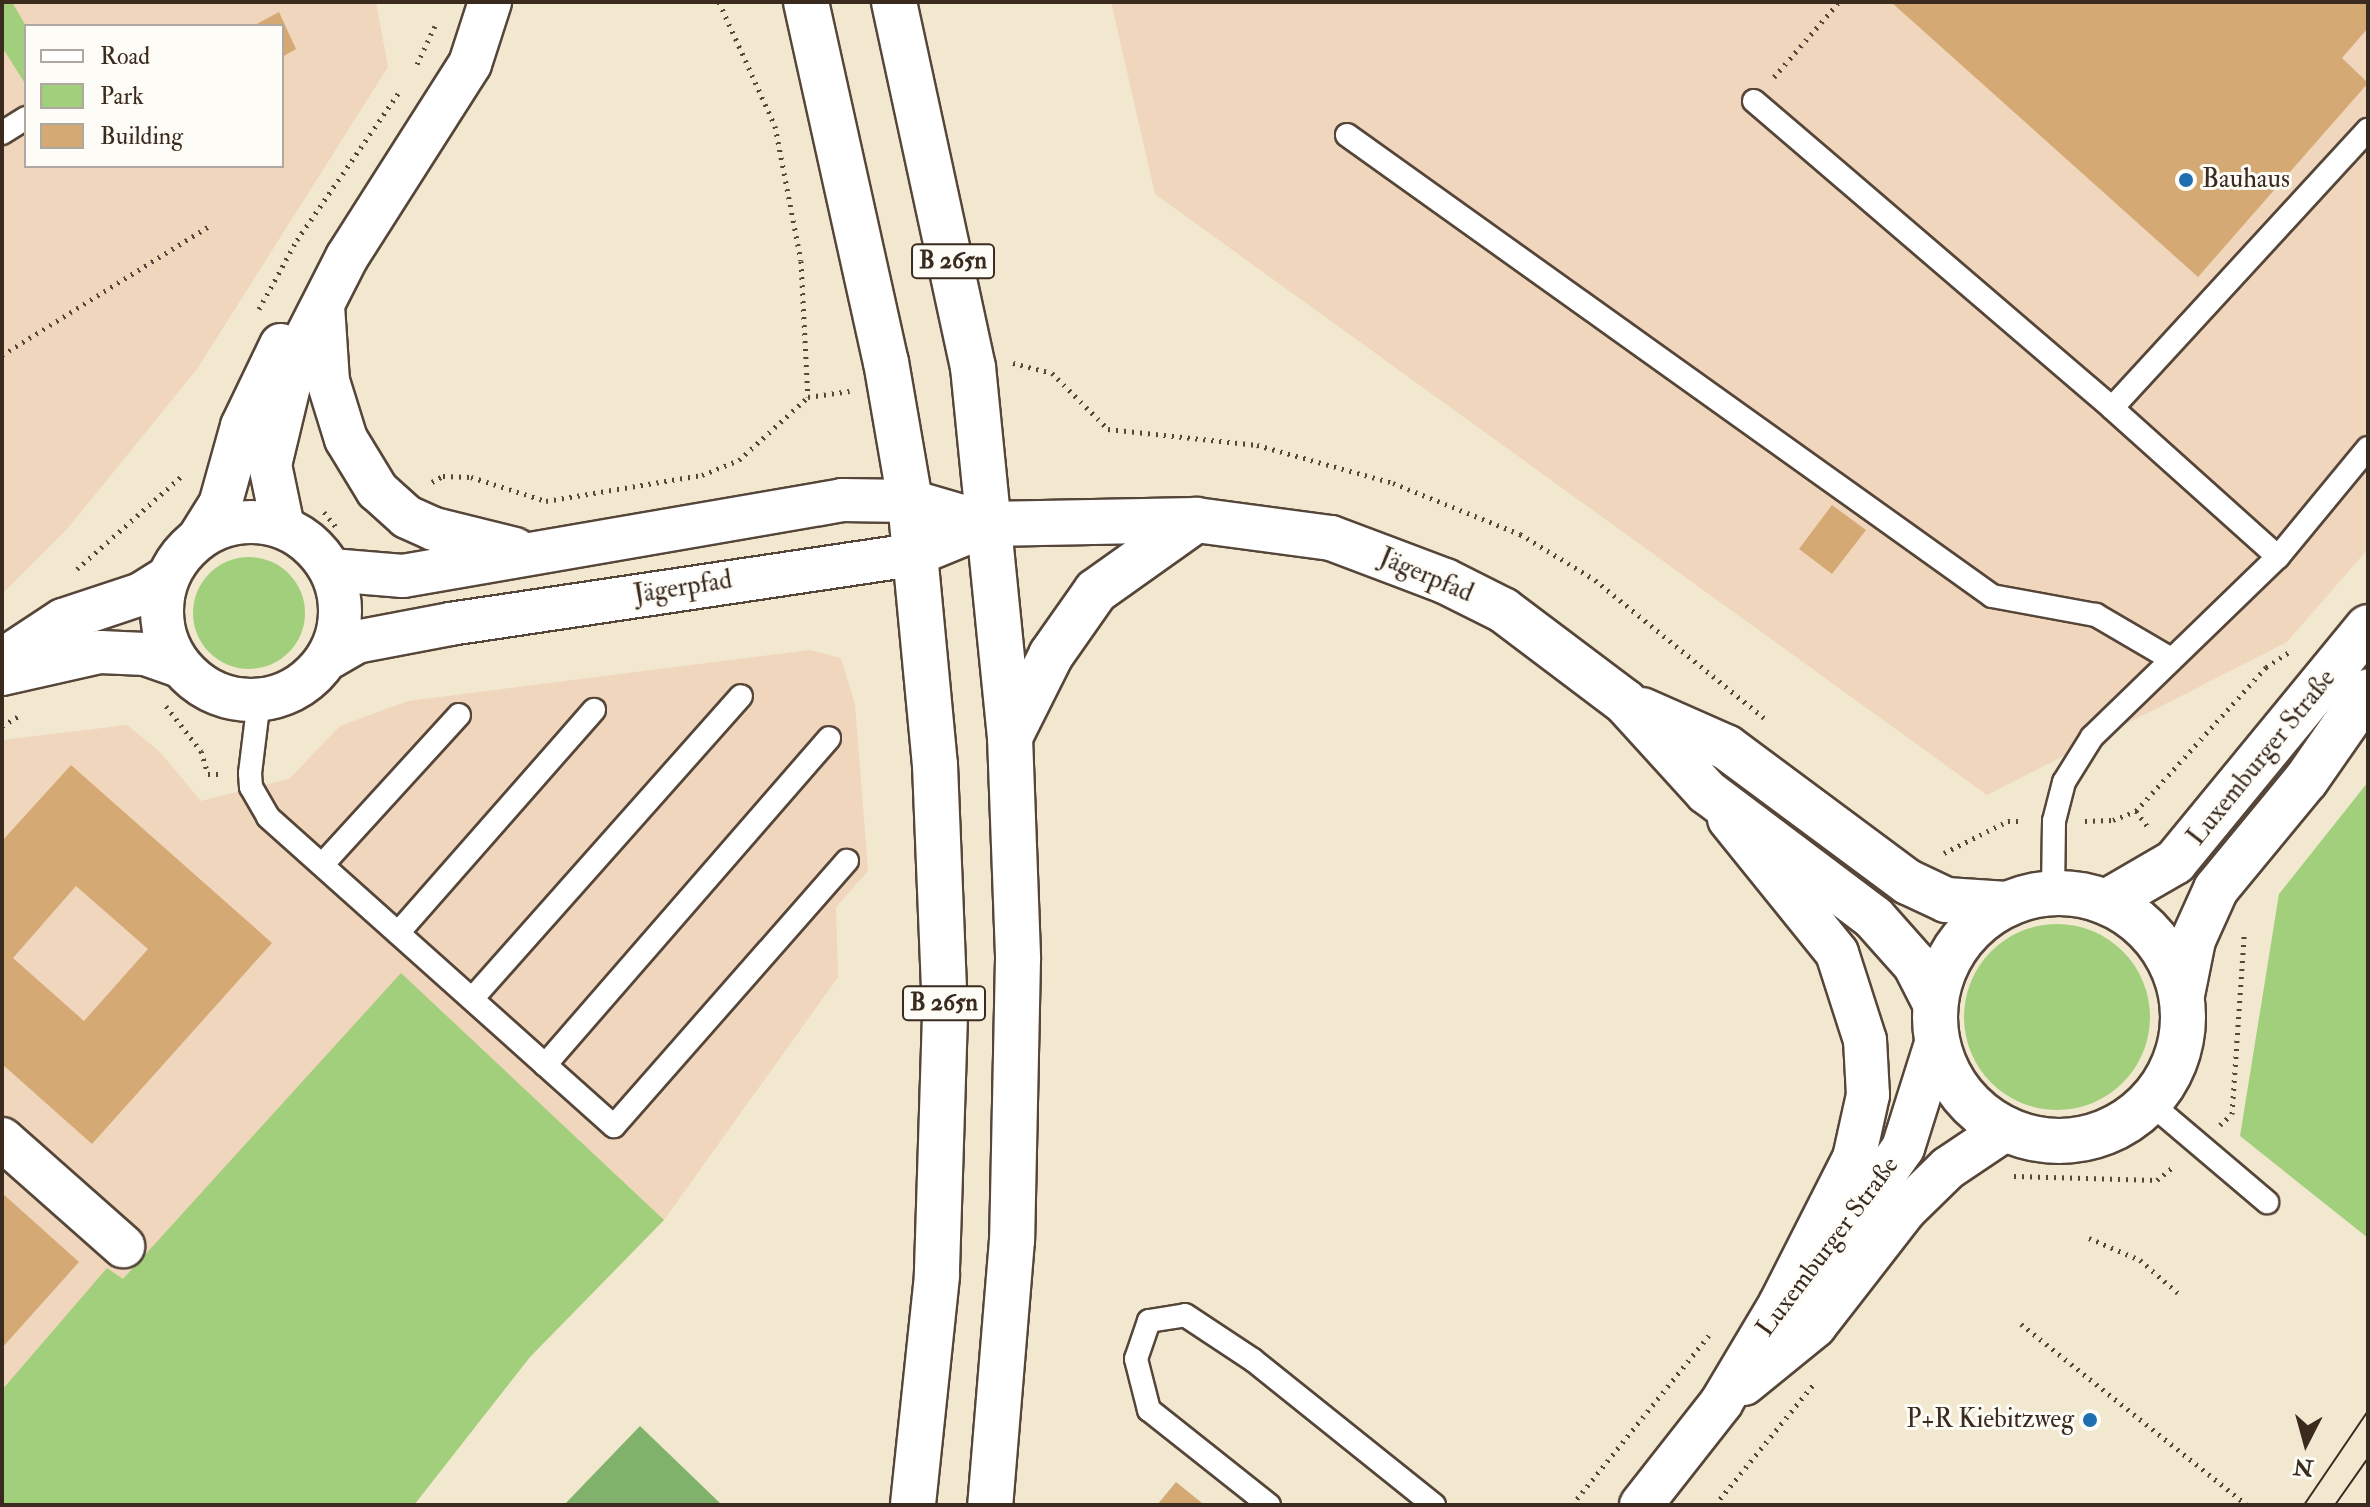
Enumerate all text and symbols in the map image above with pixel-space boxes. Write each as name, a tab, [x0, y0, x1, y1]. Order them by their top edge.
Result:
legend	[24, 24, 284, 168]
text: Road	[100, 41, 150, 72]
text: Park	[100, 81, 144, 112]
text: Building	[100, 121, 183, 152]
place label: Bauhaus	[2202, 164, 2290, 196]
marker: Bauhaus	[2177, 171, 2195, 189]
road number: B 265n	[911, 241, 995, 281]
street label: Jägerpfad	[1374, 542, 1478, 610]
street label: Jägerpfad	[632, 565, 734, 611]
street label: Luxemburger Straße	[2182, 664, 2342, 852]
road number: B 265n	[902, 983, 986, 1023]
street label: Luxemburger Straße	[1750, 1151, 1906, 1343]
north arrow	[2266, 1403, 2346, 1483]
place label: P+R Kiebitzweg	[1906, 1404, 2074, 1436]
marker: P+R Kiebitzweg	[2081, 1411, 2099, 1429]
text: N	[2292, 1452, 2315, 1482]

